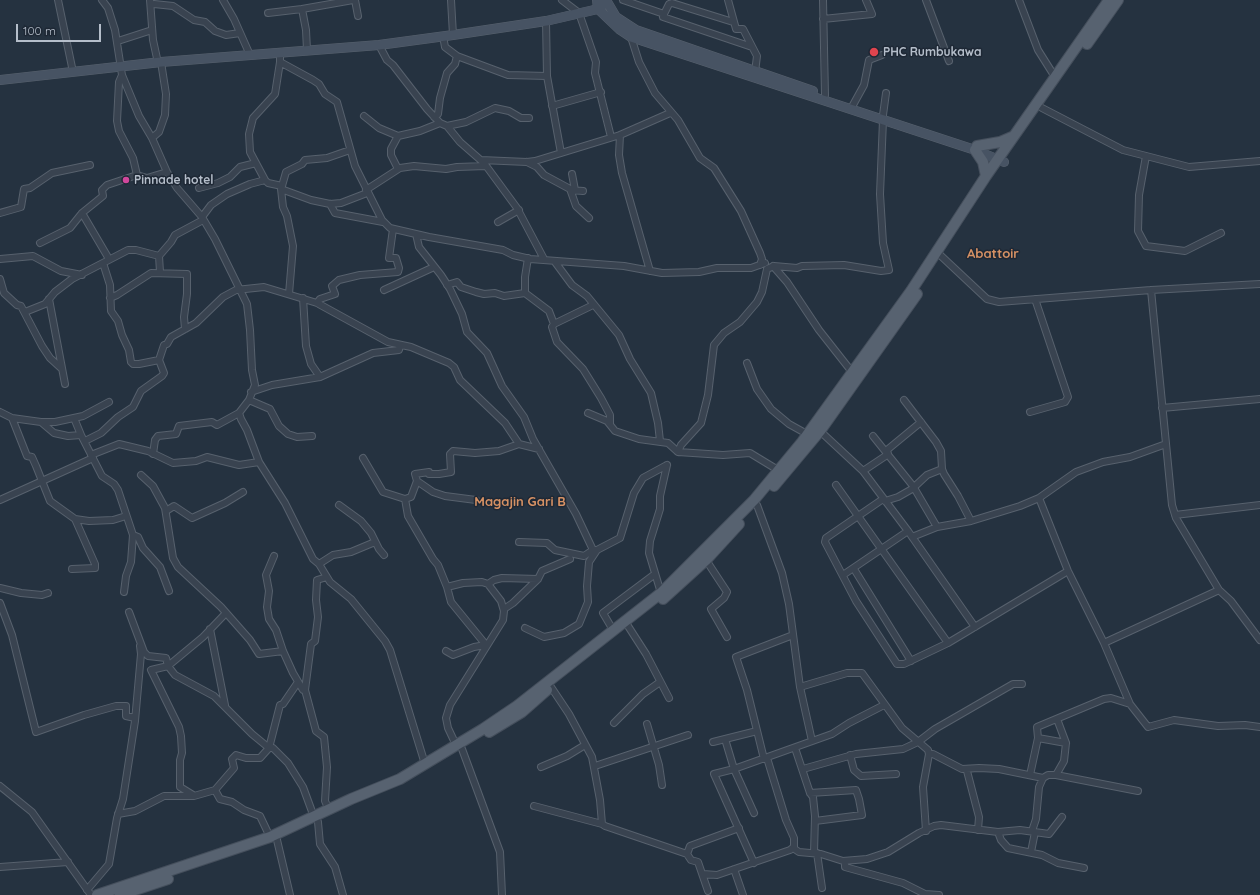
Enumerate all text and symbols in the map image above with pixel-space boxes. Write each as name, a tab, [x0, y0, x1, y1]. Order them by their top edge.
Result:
scale bar	[18, 16, 103, 42]
text: 100 m	[23, 23, 56, 38]
place label: PHC Rumbukawa	[883, 45, 982, 59]
marker: PHC Rumbukawa	[868, 46, 880, 58]
place label: Pinnade hotel	[134, 173, 214, 187]
marker: Pinnade hotel	[121, 175, 131, 185]
district label: Abattoir	[967, 246, 1019, 262]
district label: Magajin Gari B	[474, 494, 566, 510]

